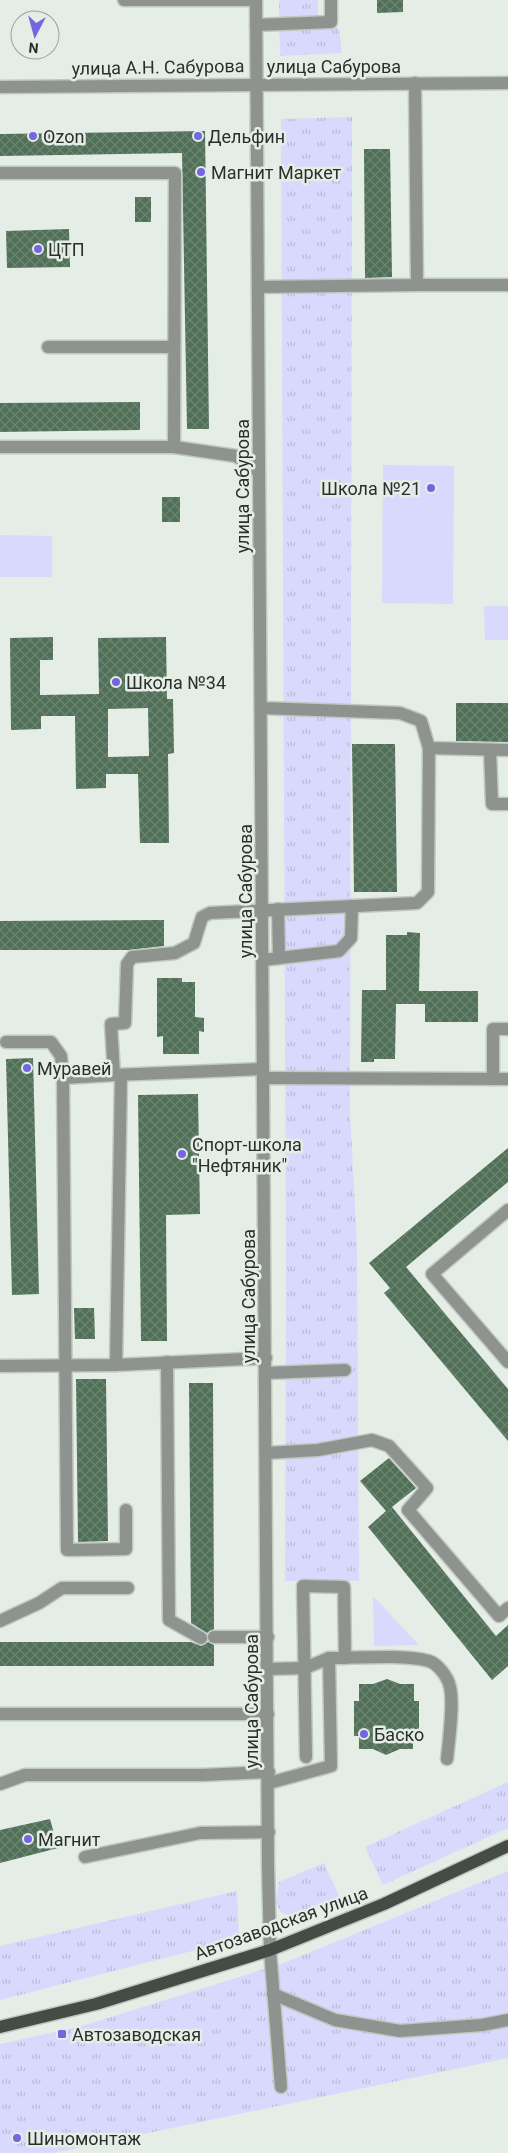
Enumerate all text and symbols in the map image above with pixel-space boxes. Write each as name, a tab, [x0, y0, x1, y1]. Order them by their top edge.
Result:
north arrow	[10, 10, 60, 60]
text: N	[28, 39, 39, 56]
street label: улица А.Н. Сабурова	[71, 55, 245, 79]
street label: улица Сабурова	[267, 56, 401, 77]
place label: Ozon	[43, 126, 84, 147]
place label: Дельфин	[208, 126, 285, 147]
marker: Ozon	[27, 130, 39, 142]
marker: Дельфин	[192, 130, 204, 142]
place label: Магнит Маркет	[211, 162, 342, 183]
marker: Магнит Маркет	[195, 166, 207, 178]
place label: ЦТП	[48, 239, 85, 260]
marker: ЦТП	[32, 243, 44, 255]
street label: улица Сабурова	[232, 419, 253, 553]
place label: Школа №21	[321, 478, 421, 499]
marker: Школа №21	[425, 482, 437, 494]
place label: Школа №34	[126, 672, 226, 693]
marker: Школа №34	[110, 676, 122, 688]
street label: улица Сабурова	[235, 824, 256, 958]
place label: Муравей	[37, 1058, 111, 1079]
marker: Муравей	[21, 1062, 33, 1074]
place label: Спорт-школа "Нефтяник"	[192, 1134, 302, 1176]
marker: Спорт-школа "Нефтяник"	[176, 1148, 188, 1160]
street label: улица Сабурова	[238, 1229, 259, 1363]
street label: улица Сабурова	[241, 1634, 262, 1768]
place label: Баско	[374, 1724, 424, 1745]
marker: Баско	[358, 1728, 370, 1740]
place label: Магнит	[38, 1829, 101, 1850]
marker: Магнит	[22, 1833, 34, 1845]
street label: Автозаводская улица	[191, 1882, 371, 1964]
place label: Автозаводская	[72, 2024, 201, 2045]
marker: Автозаводская	[56, 2028, 68, 2040]
place label: Шиномонтаж	[27, 2128, 141, 2149]
marker: Шиномонтаж	[11, 2132, 23, 2144]

